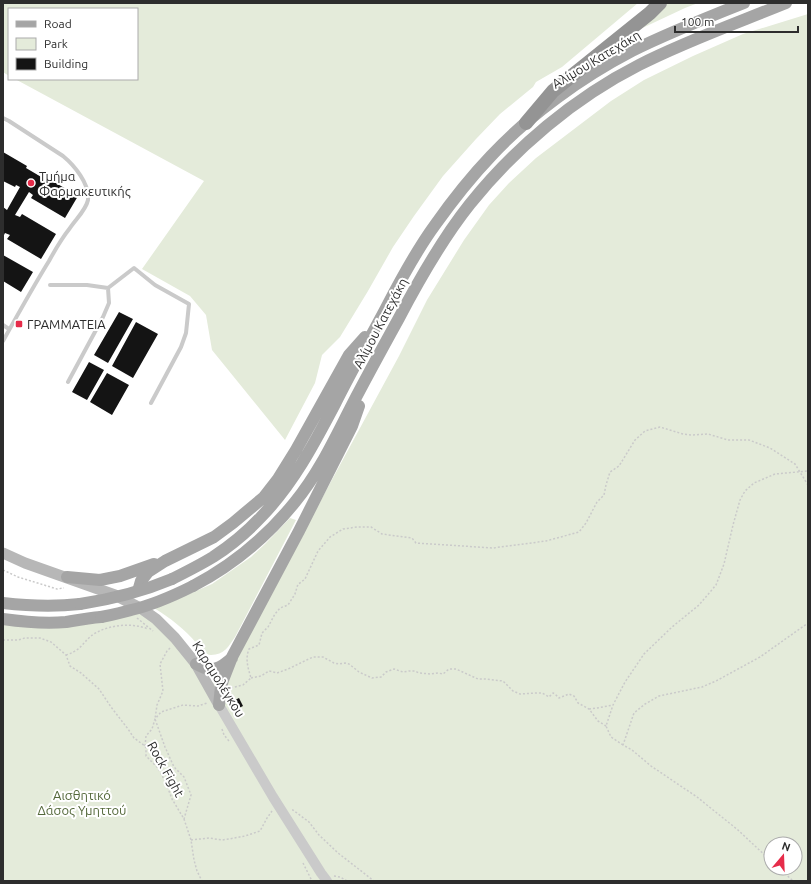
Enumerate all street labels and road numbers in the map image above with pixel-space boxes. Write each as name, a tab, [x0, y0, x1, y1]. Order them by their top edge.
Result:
street label: Αλίμου Κατεχάκη	[549, 27, 643, 91]
street label: Αλίμου Κατεχάκη	[350, 275, 410, 371]
street label: Καραμολέγκου	[190, 638, 248, 720]
street label: Rock Fight	[145, 739, 187, 799]

